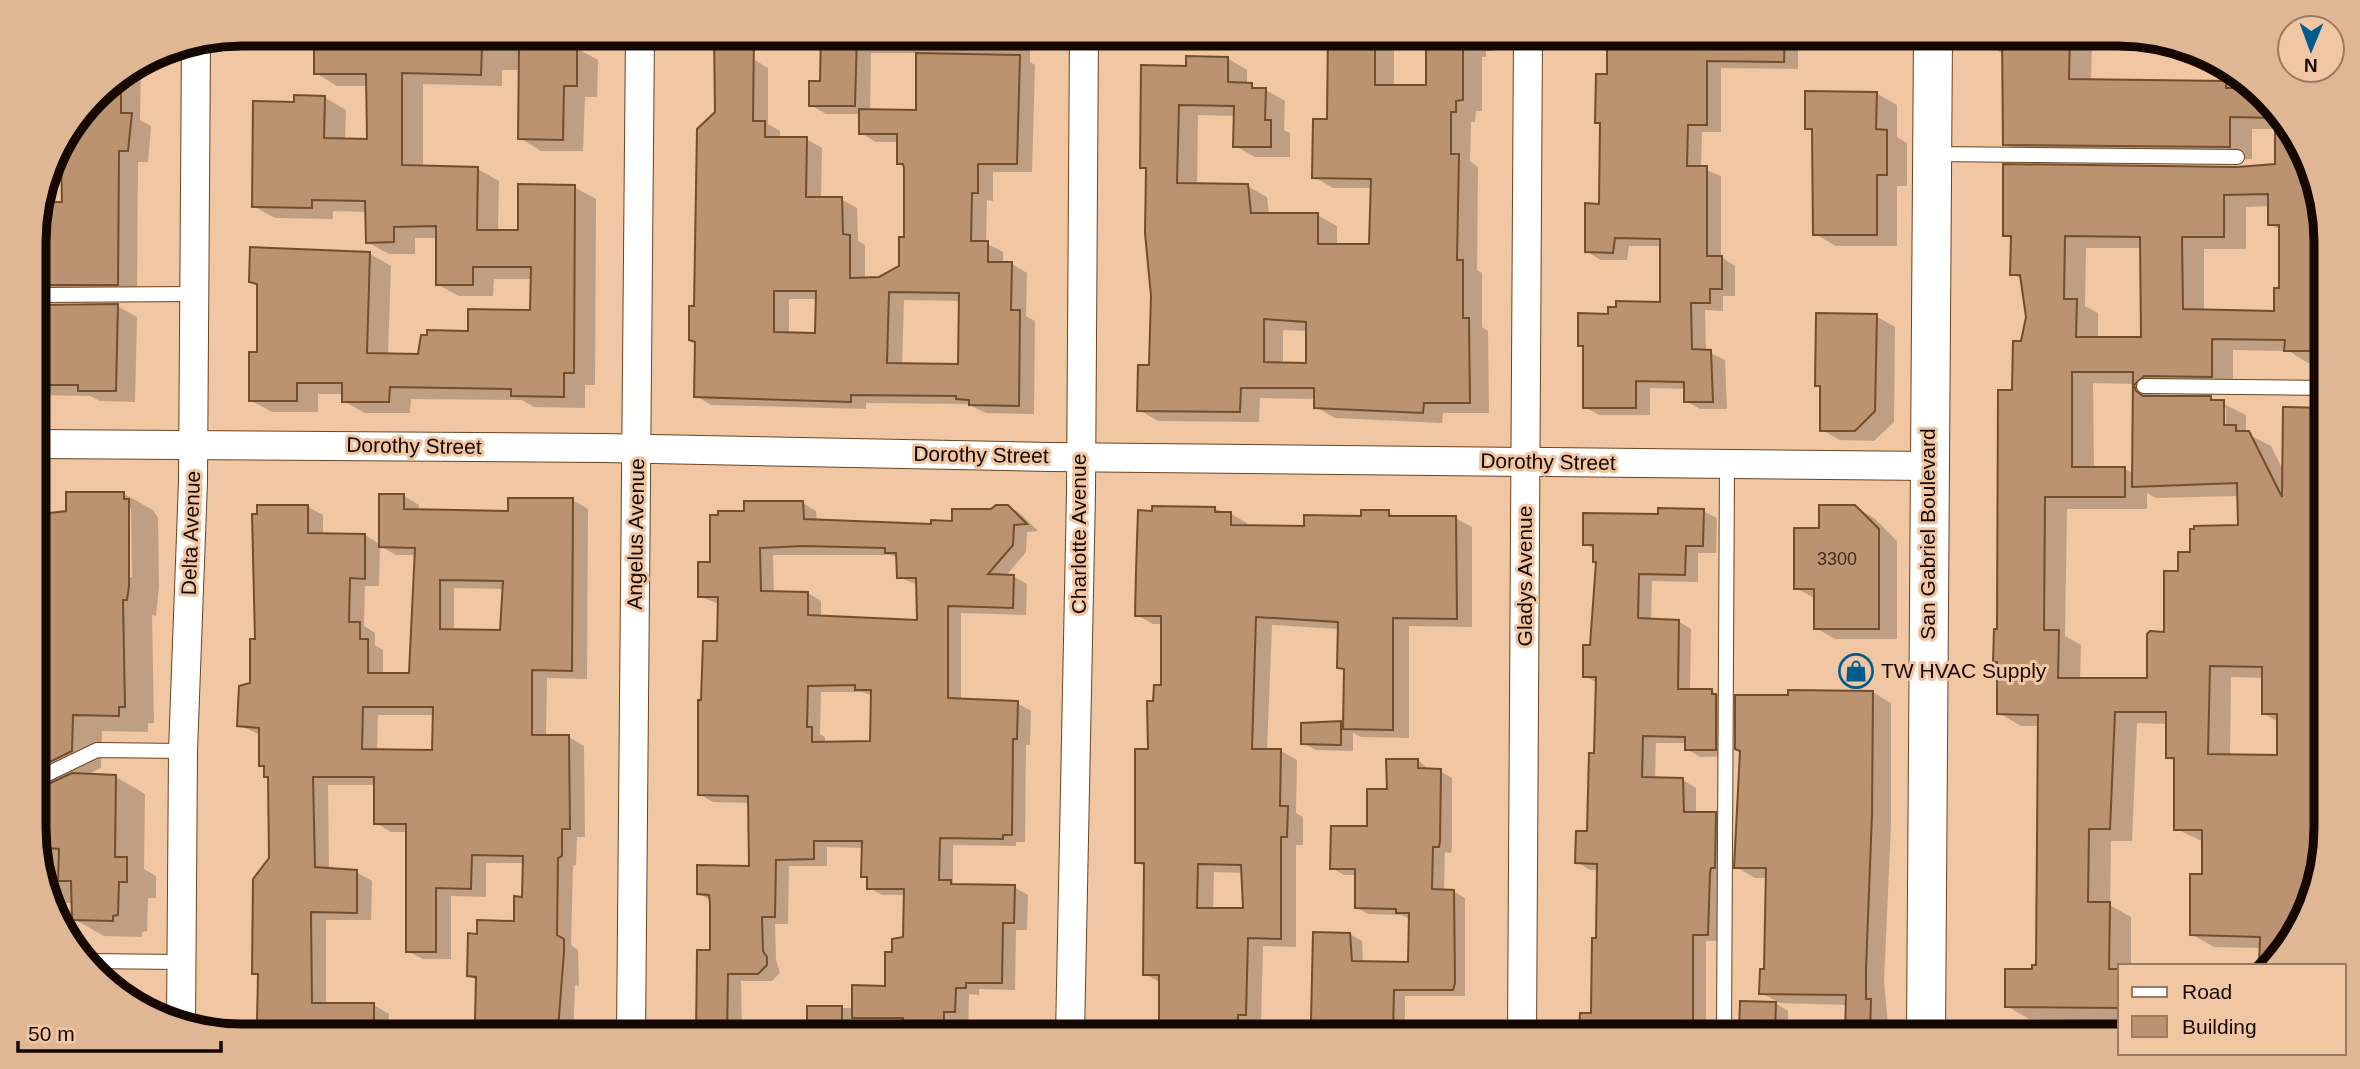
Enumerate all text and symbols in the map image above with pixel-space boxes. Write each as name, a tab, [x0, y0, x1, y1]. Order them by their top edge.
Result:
north arrow	[2276, 14, 2346, 84]
text: N	[2304, 55, 2318, 76]
street label: San Gabriel Boulevard	[1916, 428, 1939, 640]
street label: Dorothy Street	[346, 433, 482, 458]
street label: Dorothy Street	[913, 442, 1049, 467]
street label: Dorothy Street	[1480, 449, 1616, 474]
street label: Charlotte Avenue	[1067, 454, 1090, 614]
street label: Angelus Avenue	[623, 458, 648, 610]
street label: Delta Avenue	[177, 470, 204, 596]
street label: Gladys Avenue	[1513, 506, 1536, 646]
house number: 3300	[1817, 549, 1857, 569]
shop icon: TW HVAC Supply	[1837, 652, 1875, 690]
place label: TW HVAC Supply	[1881, 659, 2047, 682]
legend	[2118, 964, 2346, 1055]
text: Road	[2182, 980, 2232, 1003]
scale bar	[18, 1010, 220, 1054]
text: Building	[2182, 1015, 2257, 1038]
text: 50 m	[28, 1022, 75, 1045]

